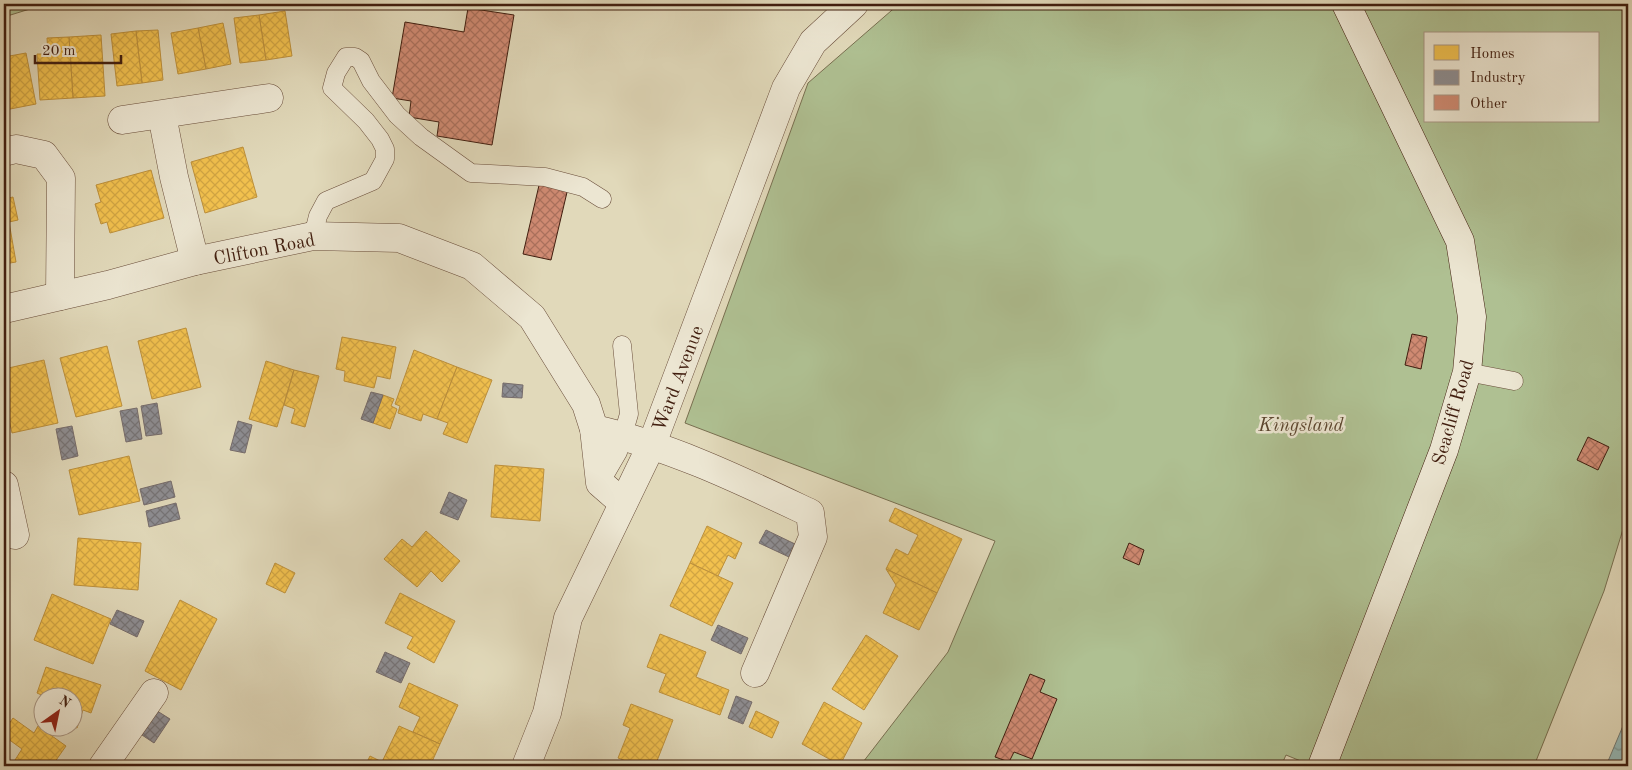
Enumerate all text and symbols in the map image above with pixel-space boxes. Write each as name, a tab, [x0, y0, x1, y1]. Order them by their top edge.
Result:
scale bar	[35, 32, 121, 64]
legend	[1424, 32, 1600, 122]
text: 20 m	[42, 44, 76, 59]
text: Homes	[1470, 47, 1515, 62]
text: Industry	[1470, 71, 1526, 86]
text: Other	[1470, 97, 1507, 112]
street label: Clifton Road	[212, 231, 317, 270]
street label: Ward Avenue	[650, 323, 708, 434]
street label: Seacliff Road	[1430, 358, 1479, 468]
park label: Kingsland	[1257, 417, 1345, 436]
north arrow	[32, 688, 82, 738]
text: N	[56, 693, 73, 711]

